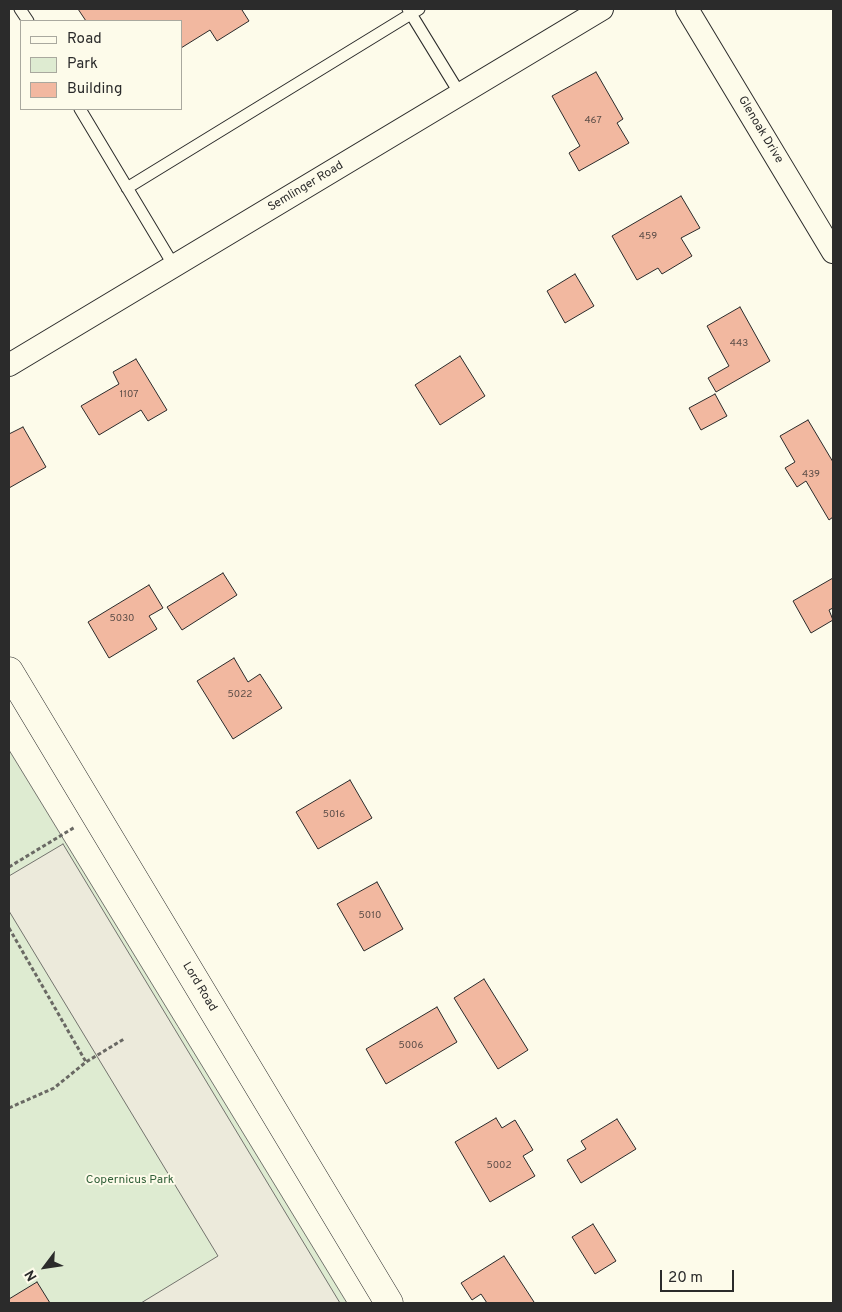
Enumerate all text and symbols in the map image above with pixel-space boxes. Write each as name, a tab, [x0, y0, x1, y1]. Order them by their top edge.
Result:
legend	[20, 20, 182, 110]
text: Road	[67, 30, 102, 49]
text: Park	[67, 55, 98, 74]
text: Building	[67, 80, 122, 99]
street label: Glenoak Drive	[734, 94, 786, 166]
house number: 467	[584, 115, 602, 127]
street label: Semlinger Road	[266, 159, 346, 215]
house number: 459	[639, 231, 657, 243]
house number: 443	[730, 338, 748, 350]
house number: 1107	[120, 389, 138, 401]
house number: 439	[802, 469, 820, 481]
house number: 5030	[110, 613, 134, 625]
house number: 5022	[228, 689, 252, 701]
house number: 5016	[323, 809, 345, 821]
house number: 5010	[359, 910, 381, 922]
street label: Lord Road	[179, 960, 219, 1014]
house number: 5006	[399, 1040, 423, 1052]
house number: 5002	[486, 1160, 512, 1172]
park label: Copernicus Park	[86, 1174, 174, 1188]
north arrow	[20, 1242, 70, 1292]
scale bar	[662, 1260, 736, 1292]
text: N	[22, 1266, 42, 1284]
text: 20 m	[668, 1269, 703, 1288]

